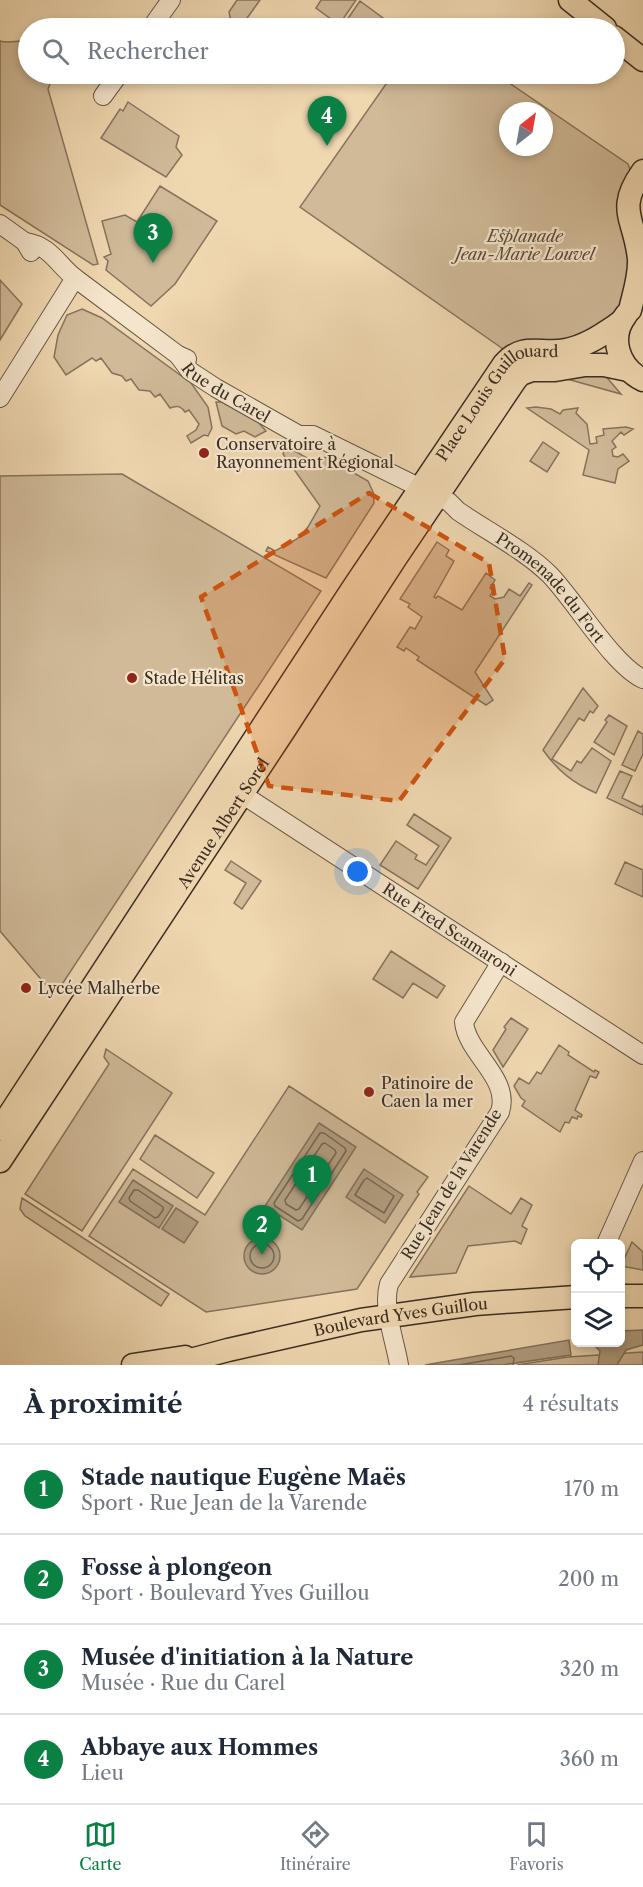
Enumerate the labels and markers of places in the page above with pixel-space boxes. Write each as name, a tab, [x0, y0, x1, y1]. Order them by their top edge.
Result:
pin: 4	[308, 96, 346, 146]
pin: 3	[134, 214, 172, 263]
place label: Conservatoire à Rayonnement Régional	[216, 434, 394, 472]
marker: Conservatoire à Rayonnement Régional	[197, 446, 211, 460]
place label: Stade Hélitas	[144, 668, 244, 688]
marker: Stade Hélitas	[125, 671, 139, 685]
place label: Lycée Malherbe	[38, 978, 160, 998]
marker: Lycée Malherbe	[19, 981, 33, 995]
place label: Patinoire de Caen la mer	[381, 1073, 473, 1111]
marker: Patinoire de Caen la mer	[362, 1085, 376, 1099]
pin: 1	[292, 1156, 332, 1205]
pin: 2	[242, 1206, 282, 1255]

